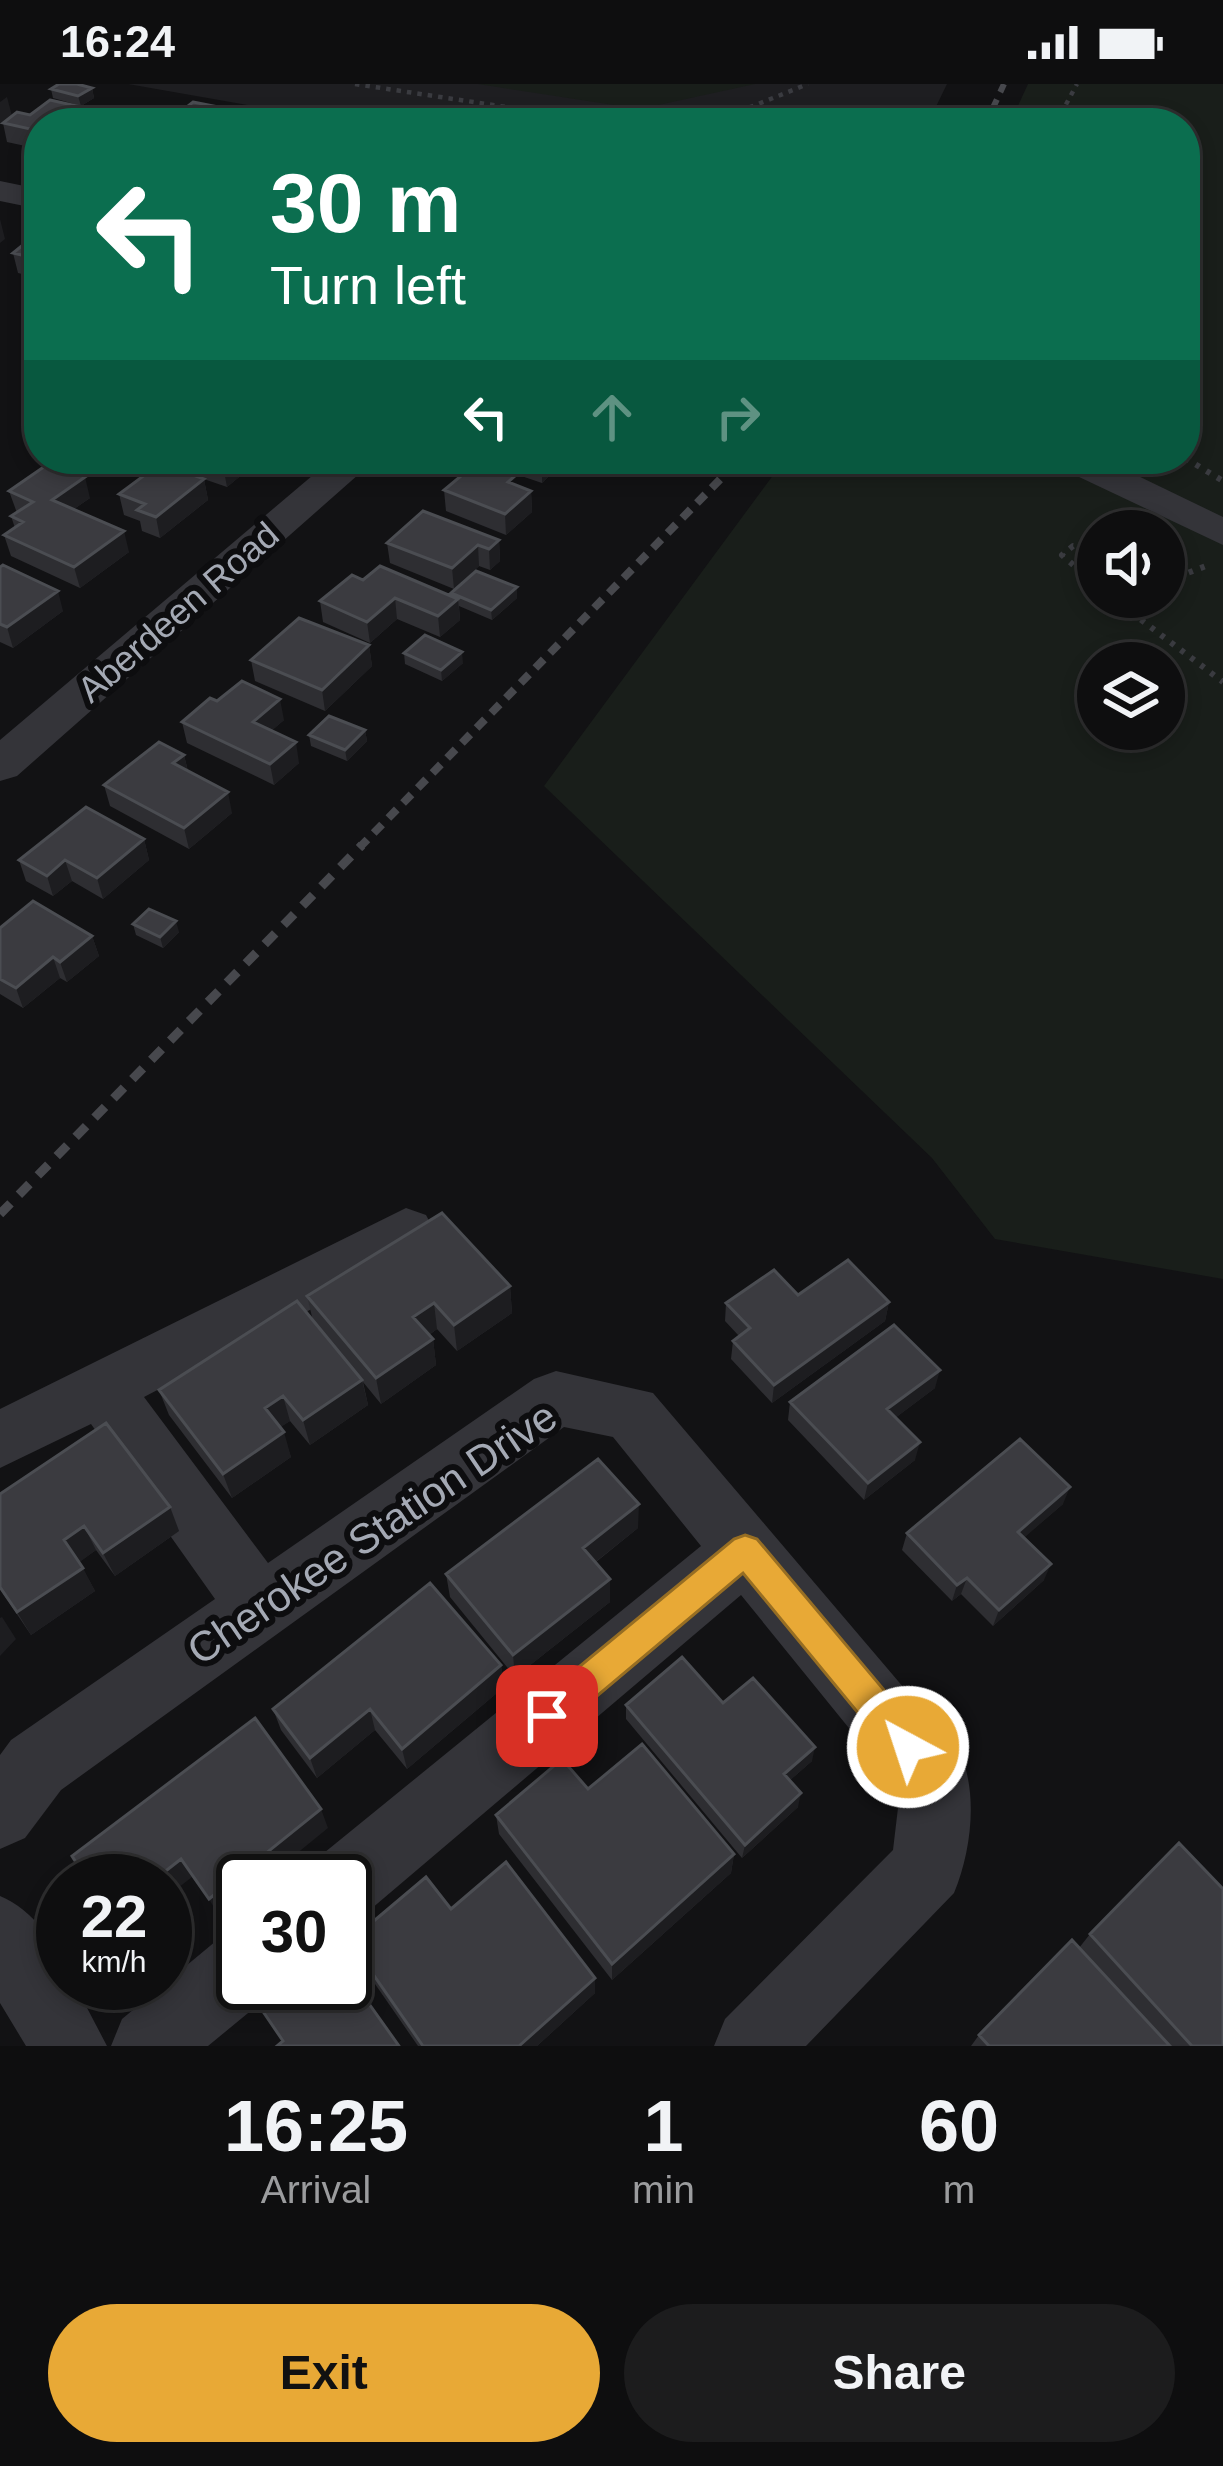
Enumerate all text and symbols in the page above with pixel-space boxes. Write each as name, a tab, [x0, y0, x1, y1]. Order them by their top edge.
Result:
text: 16:24	[60, 16, 175, 67]
icon: left	[72, 156, 228, 312]
text: 30 m	[270, 156, 461, 250]
text: Turn left	[270, 255, 466, 315]
icon: left	[453, 384, 519, 450]
icon: ahead	[579, 384, 645, 450]
icon: right	[705, 384, 771, 450]
map controls	[1077, 510, 1185, 750]
button: sound	[1077, 510, 1185, 618]
street label: Aberdeen Road	[69, 514, 287, 710]
button: layers	[1077, 642, 1185, 750]
street label: Cherokee Station Drive	[179, 1392, 565, 1674]
pin	[496, 1665, 598, 1767]
icon: arrive	[514, 1683, 580, 1749]
position arrow	[845, 1684, 971, 1810]
speed limit sign: 30	[216, 1854, 372, 2010]
text: 22	[81, 1883, 147, 1950]
text: km/h	[81, 1945, 147, 1978]
text: 16:25	[224, 2086, 408, 2166]
text: 1	[643, 2086, 684, 2166]
text: 60	[919, 2086, 999, 2166]
text: Arrival	[261, 2168, 371, 2211]
text: min	[632, 2168, 695, 2211]
text: m	[943, 2168, 975, 2211]
button: Exit	[48, 2304, 600, 2442]
button: Share	[624, 2304, 1175, 2442]

